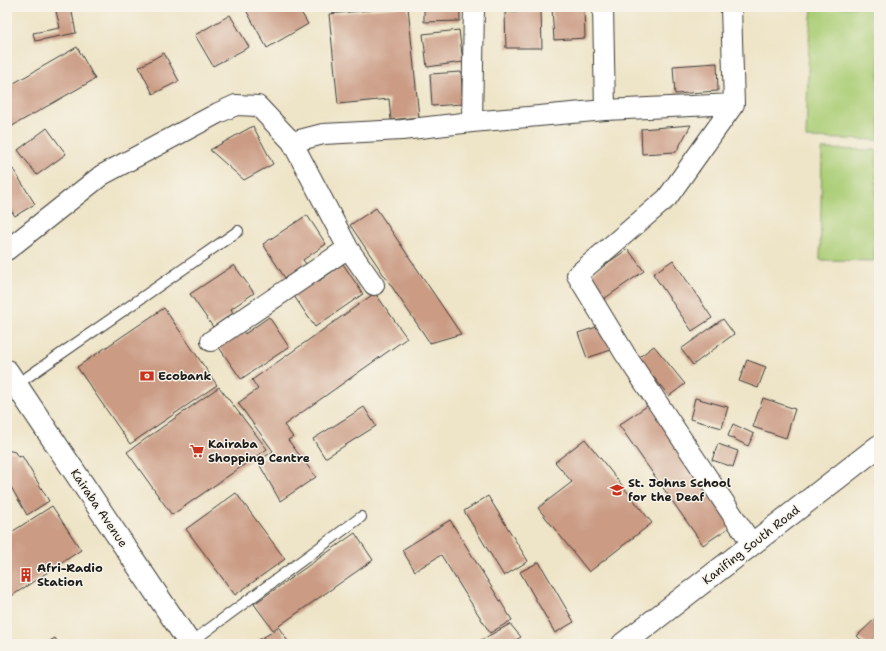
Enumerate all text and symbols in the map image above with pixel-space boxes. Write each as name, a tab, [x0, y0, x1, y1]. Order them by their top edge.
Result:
bank icon: Ecobank	[139, 368, 155, 384]
place label: Ecobank	[158, 368, 212, 384]
place label: Kairaba Shopping Centre	[208, 436, 310, 466]
supermarket icon: Kairaba Shopping Centre	[189, 443, 205, 459]
street label: Kairaba Avenue	[67, 466, 131, 550]
place label: St. Johns School for the Deaf	[628, 475, 731, 505]
school or university icon: St. Johns School for the Deaf	[609, 482, 625, 498]
street label: Kanifing South Road	[699, 502, 803, 588]
place label: Afri-Radio Station	[37, 560, 103, 590]
building icon: Afri-Radio Station	[18, 567, 34, 583]

